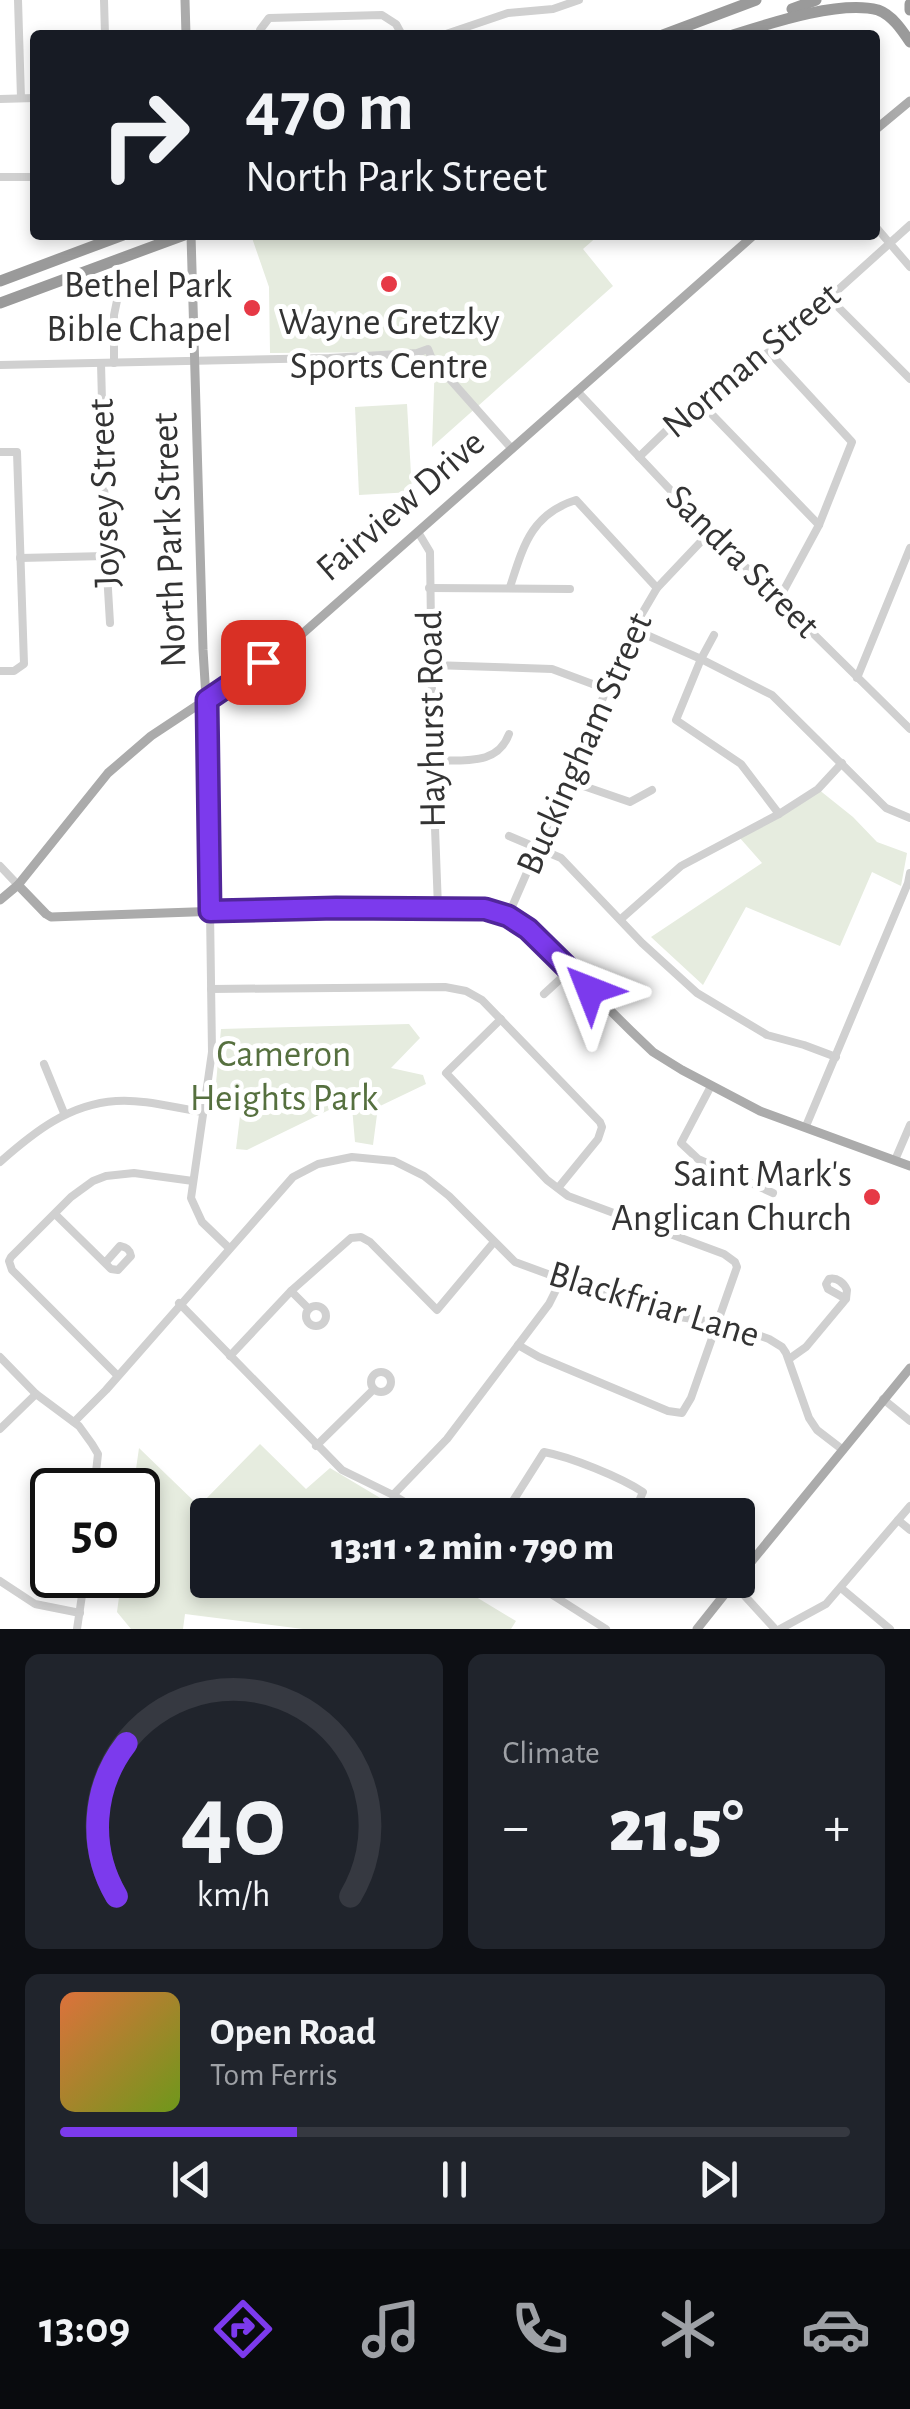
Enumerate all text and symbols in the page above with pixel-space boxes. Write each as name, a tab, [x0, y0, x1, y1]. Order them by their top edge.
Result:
icon: right	[80, 70, 210, 200]
text: 470 m	[245, 73, 414, 143]
text: North Park Street	[245, 155, 547, 200]
place label: Bethel Park Bible Chapel	[46, 267, 233, 349]
marker: Wayne Gretzky Sports Centre	[378, 273, 400, 295]
street label: Norman Street	[656, 276, 848, 446]
marker: Bethel Park Bible Chapel	[241, 297, 263, 319]
place label: Wayne Gretzky Sports Centre	[278, 304, 500, 386]
street label: Joysey Street	[83, 398, 127, 588]
street label: North Park Street	[147, 412, 193, 668]
street label: Fairview Drive	[310, 423, 492, 589]
street label: Sandra Street	[658, 478, 826, 646]
street label: Buckingham Street	[510, 607, 660, 881]
street label: Hayhurst Road	[411, 610, 453, 828]
pin	[221, 620, 306, 705]
icon: arrive	[236, 635, 291, 690]
position arrow	[538, 938, 642, 1042]
park label: Cameron Heights Park	[190, 1036, 379, 1118]
place label: Saint Mark's Anglican Church	[611, 1156, 852, 1238]
marker: Saint Mark's Anglican Church	[861, 1186, 883, 1208]
street label: Blackfriar Lane	[544, 1255, 764, 1355]
speed limit sign: 50	[30, 1468, 160, 1598]
text: 13:11 · 2 min · 790 m	[331, 1529, 614, 1567]
text: Climate	[503, 1737, 600, 1769]
text: 40	[181, 1771, 287, 1875]
text: 21.5°	[609, 1790, 744, 1865]
text: −	[503, 1800, 529, 1855]
text: +	[824, 1800, 850, 1855]
text: km/h	[197, 1877, 271, 1913]
text: Open Road	[210, 2014, 376, 2052]
text: Tom Ferris	[210, 2059, 338, 2091]
icon: previous	[164, 2152, 219, 2207]
icon: pause	[427, 2152, 482, 2207]
icon: next	[691, 2152, 746, 2207]
icon: directions	[208, 2294, 278, 2364]
icon: music	[356, 2294, 426, 2364]
icon: phone	[505, 2294, 575, 2364]
icon: climate	[653, 2294, 723, 2364]
icon: car	[801, 2294, 871, 2364]
text: 13:09	[39, 2306, 130, 2351]

